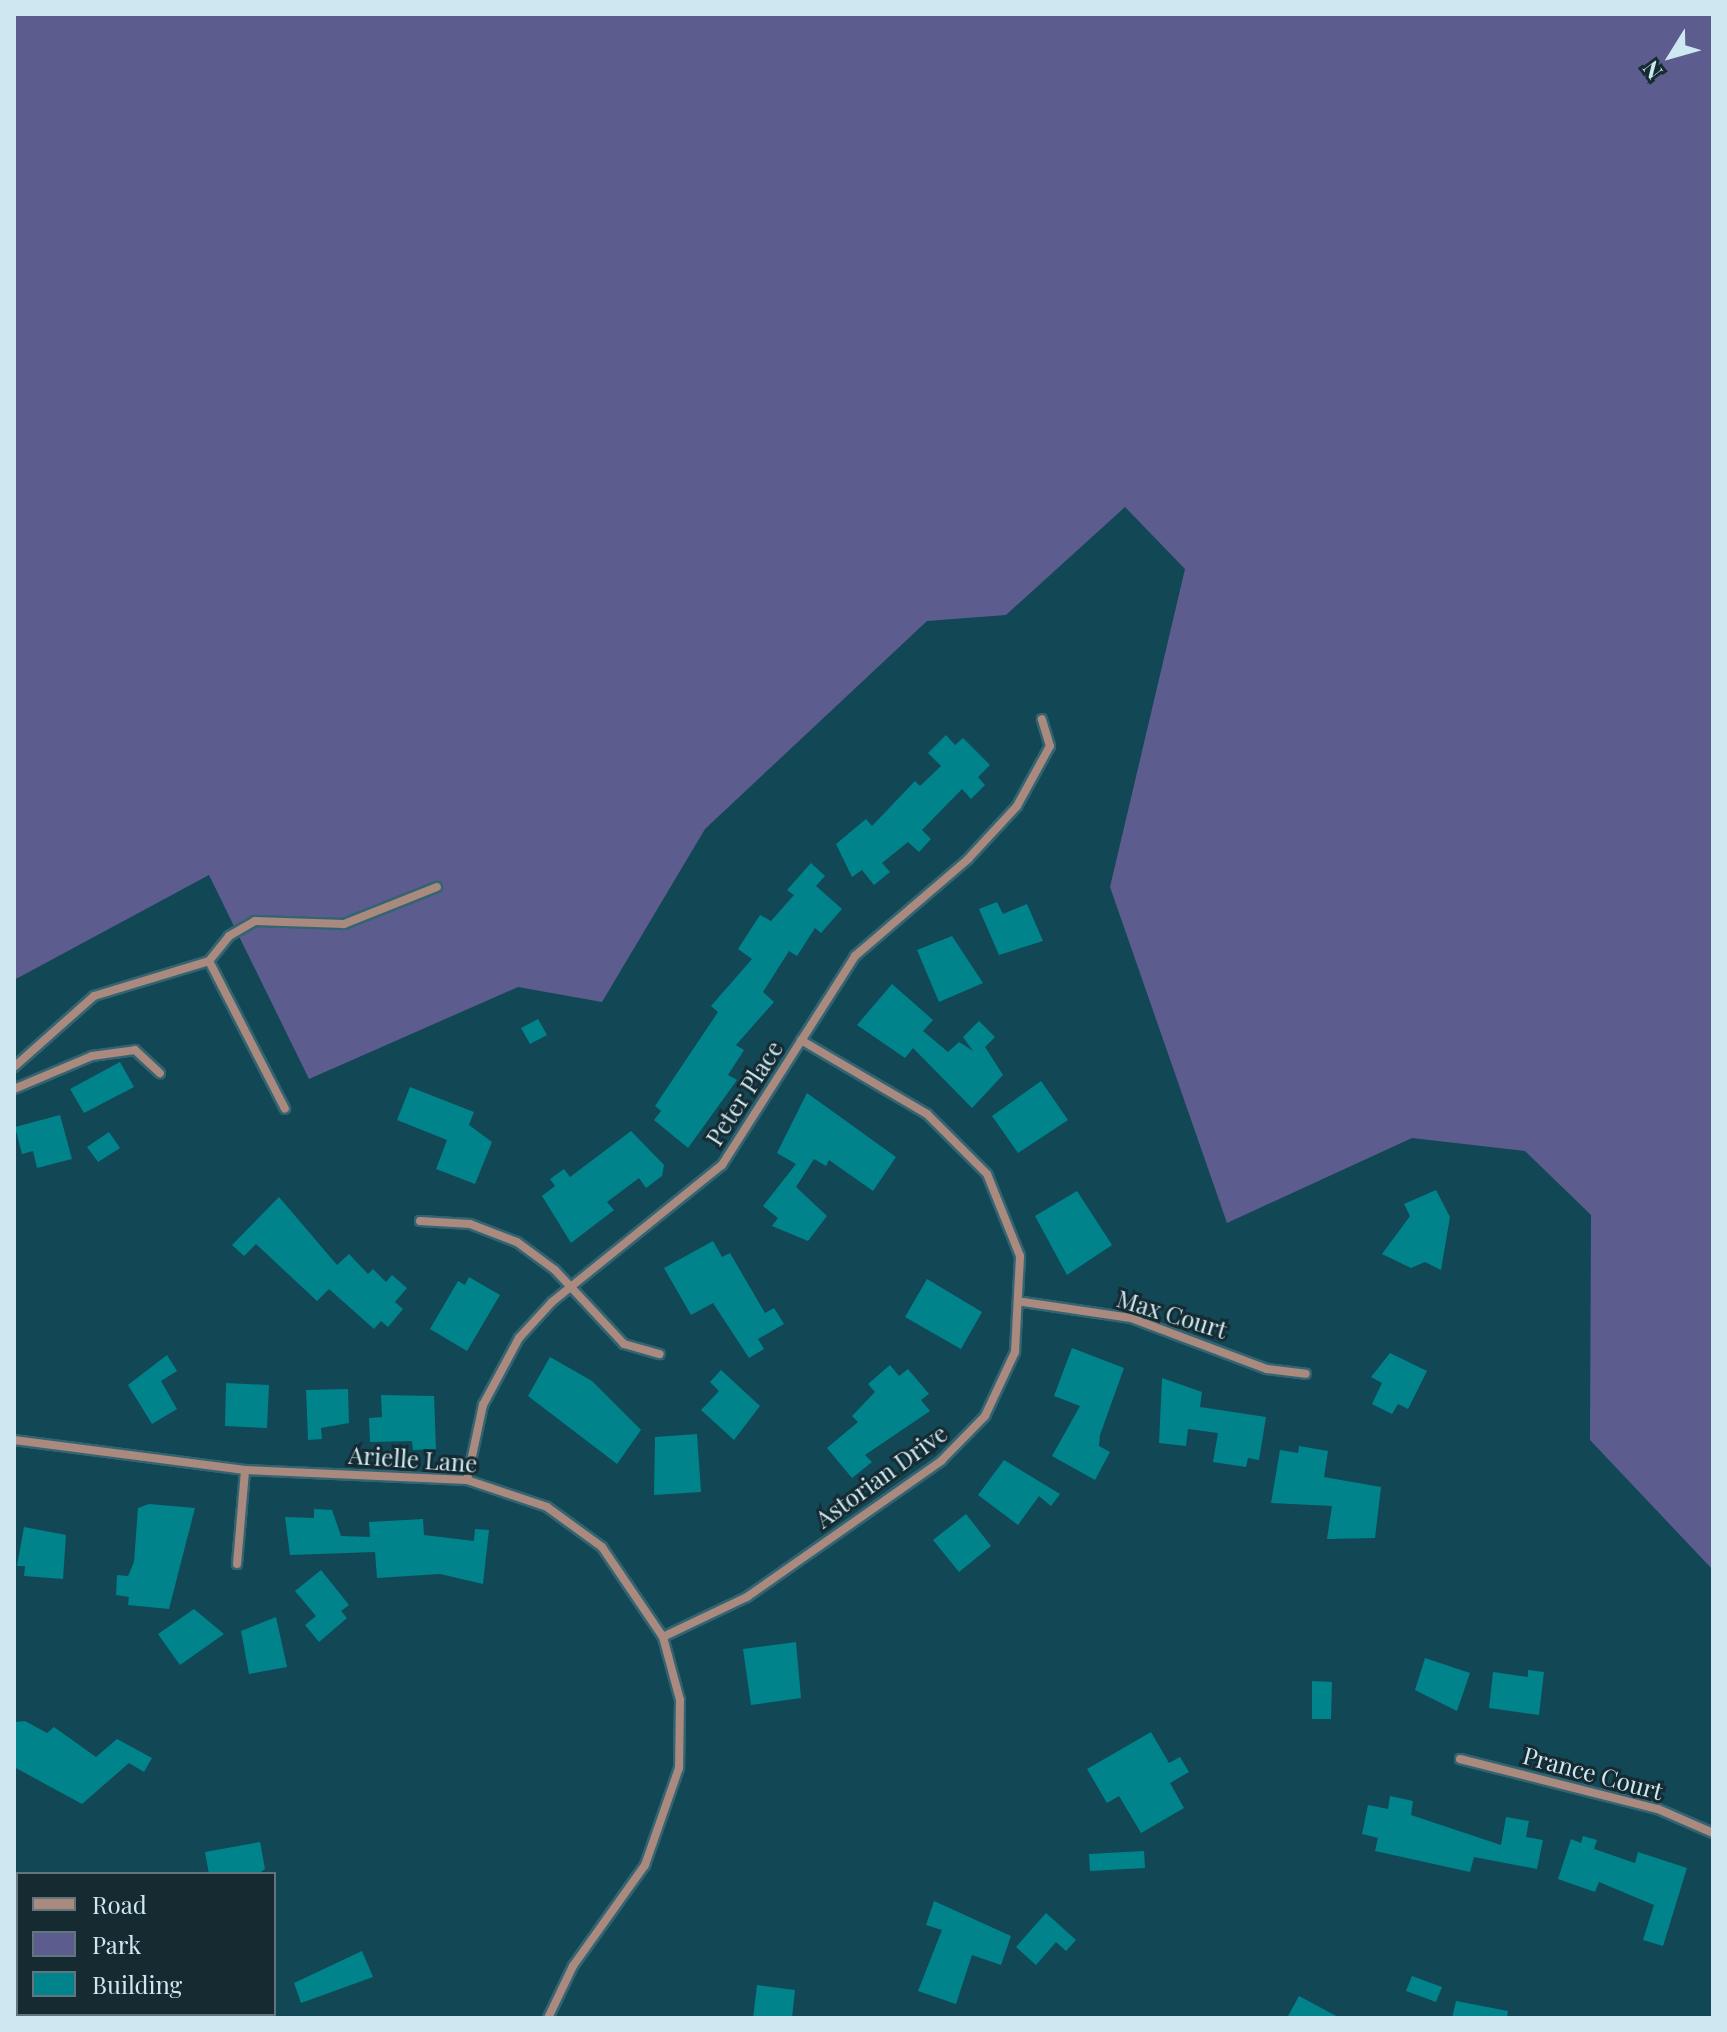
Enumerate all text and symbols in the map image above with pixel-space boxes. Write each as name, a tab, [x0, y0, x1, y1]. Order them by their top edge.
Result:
north arrow	[1631, 16, 1711, 96]
text: N	[1635, 55, 1669, 86]
street label: Peter Place	[699, 1035, 789, 1151]
street label: Max Court	[1113, 1284, 1231, 1344]
street label: Astorian Drive	[809, 1418, 953, 1534]
street label: Arielle Lane	[348, 1440, 478, 1478]
street label: Prance Court	[1520, 1741, 1666, 1805]
legend	[16, 1872, 276, 2016]
text: Road	[92, 1888, 147, 1920]
text: Park	[92, 1928, 141, 1960]
text: Building	[92, 1968, 182, 2000]

